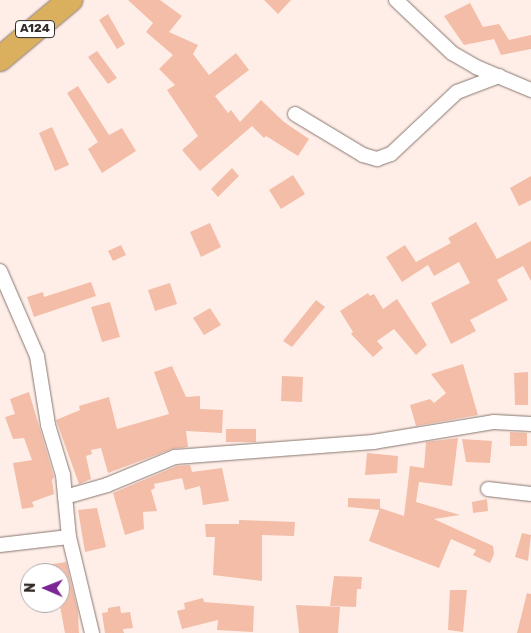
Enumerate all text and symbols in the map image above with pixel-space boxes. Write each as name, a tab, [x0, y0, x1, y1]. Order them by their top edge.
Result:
road number: A124	[15, 20, 55, 38]
north arrow	[20, 563, 70, 613]
text: N	[22, 583, 39, 593]

